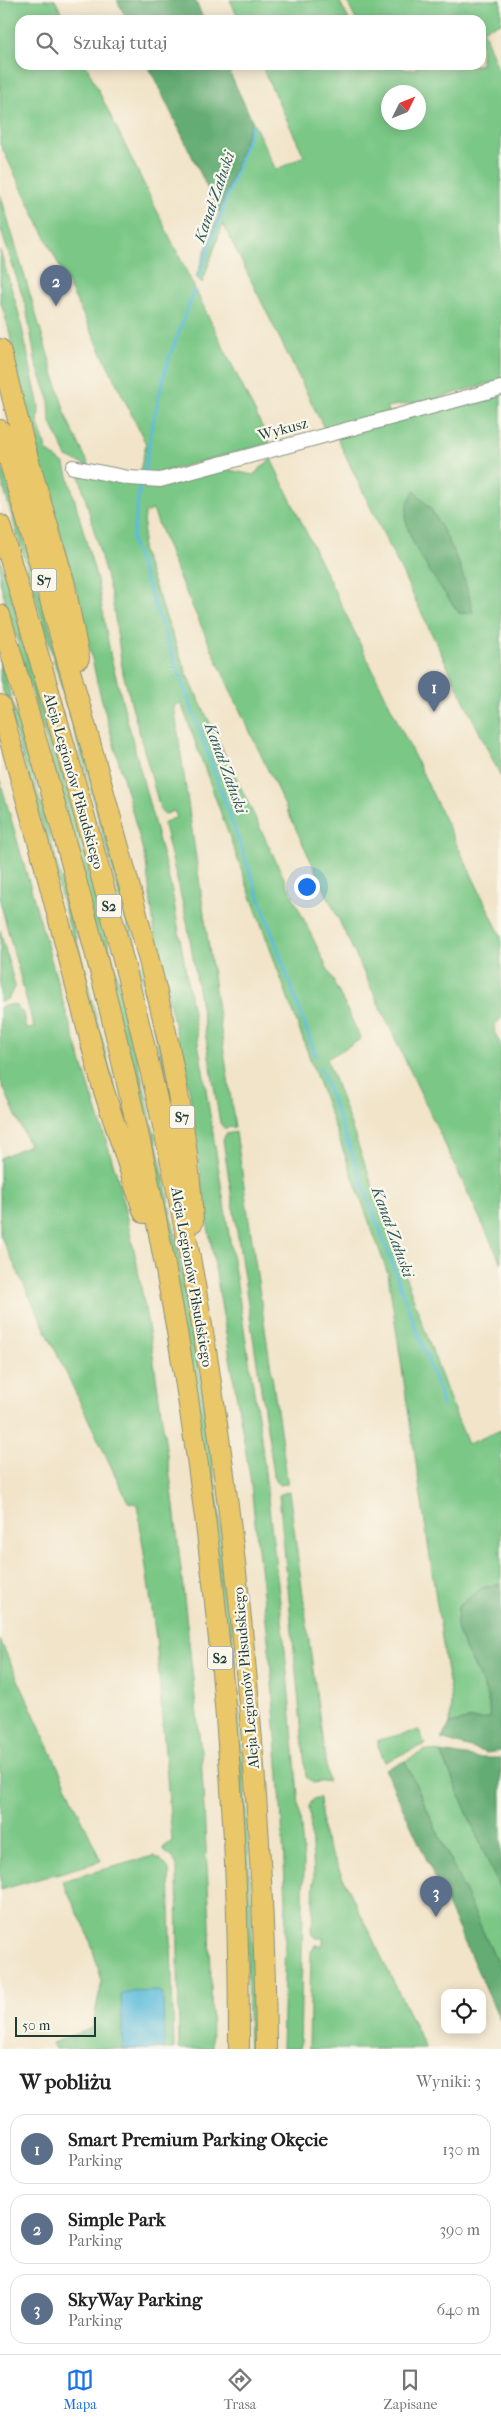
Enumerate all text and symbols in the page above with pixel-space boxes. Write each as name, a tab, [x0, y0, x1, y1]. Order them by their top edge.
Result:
search box	[15, 15, 486, 70]
icon: search	[33, 29, 61, 57]
text: Szukaj tutaj	[73, 32, 167, 54]
north arrow	[381, 85, 426, 130]
water label: Kanał Załuski	[189, 148, 239, 246]
pin: 2	[40, 265, 72, 306]
street label: Wykusz	[255, 414, 310, 445]
road number: S7	[32, 568, 56, 592]
pin: 1	[418, 671, 450, 712]
street label: Aleja Legionów Piłsudskiego	[40, 690, 108, 871]
water label: Kanał Załuski	[201, 719, 252, 817]
your location	[294, 874, 320, 900]
road number: S2	[96, 894, 122, 918]
road number: S7	[170, 1106, 194, 1128]
water label: Kanał Załuski	[368, 1183, 419, 1281]
street label: Aleja Legionów Piłsudskiego	[167, 1185, 217, 1369]
street label: Aleja Legionów Piłsudskiego	[229, 1586, 263, 1771]
road number: S2	[208, 1646, 232, 1670]
pin: 3	[420, 1876, 452, 1917]
map controls	[441, 1989, 486, 2034]
button: locate	[441, 1989, 486, 2034]
scale bar	[15, 2014, 96, 2037]
text: 50 m	[22, 2017, 50, 2034]
text: W pobliżu	[20, 2070, 111, 2094]
text: Wyniki: 3	[416, 2072, 481, 2091]
text: Smart Premium Parking Okęcie	[68, 2129, 328, 2151]
text: 1	[34, 2140, 40, 2159]
text: 130 m	[442, 2140, 480, 2159]
text: Parking	[68, 2151, 122, 2170]
text: Simple Park	[68, 2209, 166, 2231]
text: 2	[33, 2220, 41, 2239]
text: 390 m	[439, 2220, 480, 2239]
text: Parking	[68, 2231, 122, 2250]
text: SkyWay Parking	[68, 2289, 202, 2311]
text: 3	[34, 2300, 40, 2319]
text: 640 m	[436, 2300, 480, 2319]
text: Parking	[68, 2311, 122, 2330]
tab: Mapa	[63, 2366, 97, 2413]
tab: Trasa	[224, 2366, 256, 2413]
tab: Zapisane	[383, 2366, 438, 2413]

